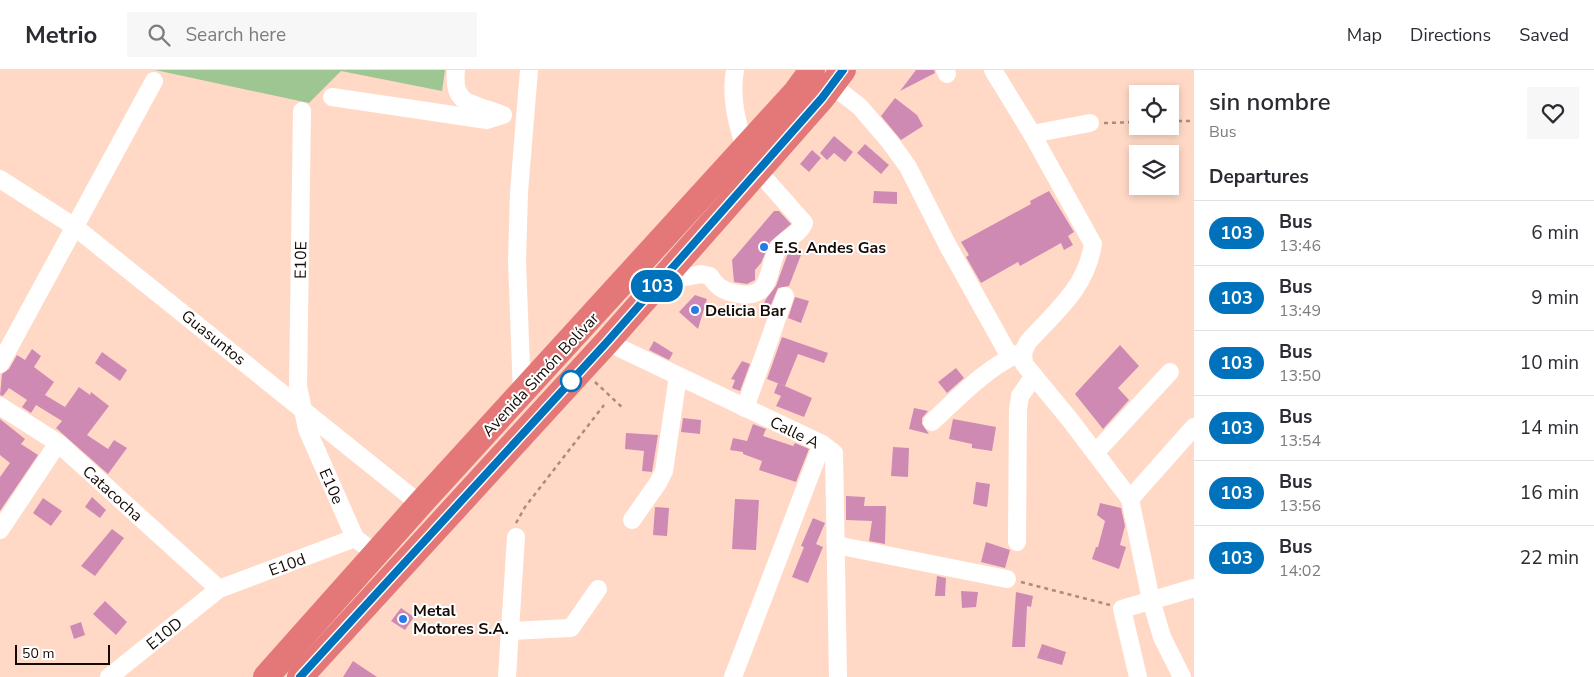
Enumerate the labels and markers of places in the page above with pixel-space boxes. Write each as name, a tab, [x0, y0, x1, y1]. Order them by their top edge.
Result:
place label: E.S. Andes Gas	[774, 237, 886, 259]
marker: E.S. Andes Gas	[758, 241, 770, 253]
place label: Delicia Bar	[705, 300, 787, 322]
marker: Delicia Bar	[689, 304, 701, 316]
unlabelled marker	[560, 370, 582, 392]
place label: Metal Motores S.A.	[413, 600, 509, 640]
marker: Metal Motores S.A.	[397, 613, 409, 625]

